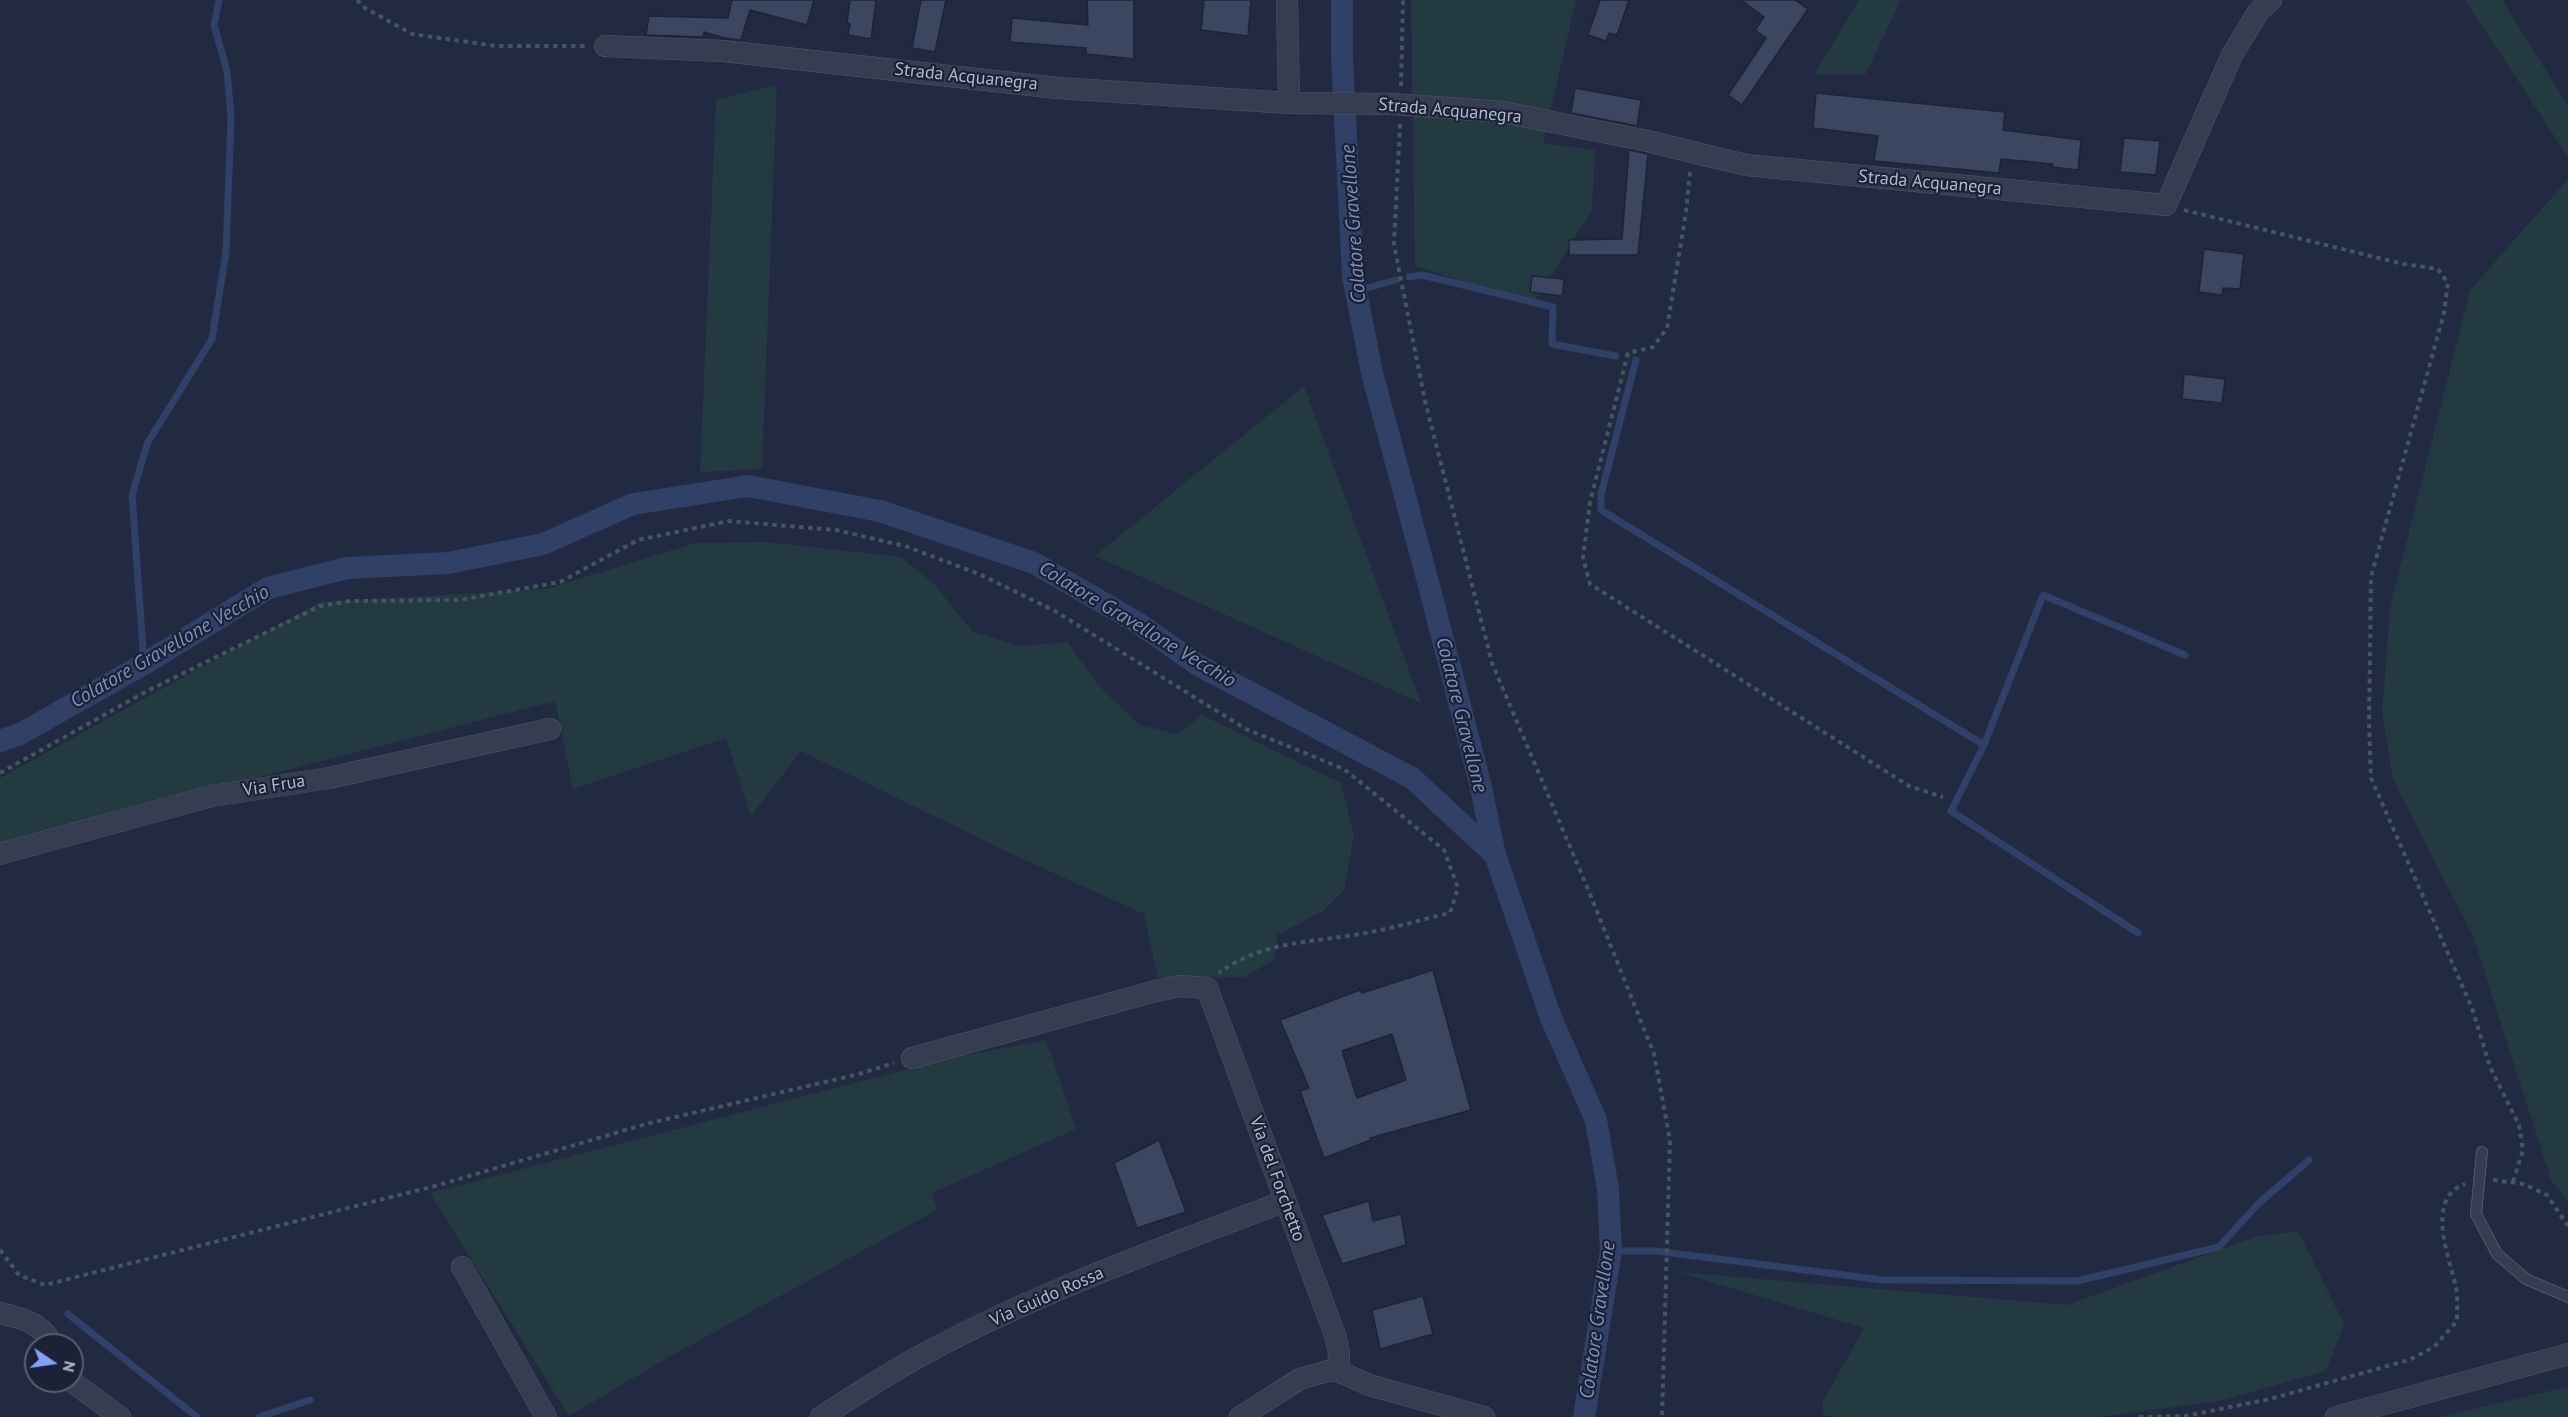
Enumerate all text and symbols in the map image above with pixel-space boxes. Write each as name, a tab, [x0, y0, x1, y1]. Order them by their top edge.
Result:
street label: Strada Acquanegra	[893, 59, 1039, 95]
street label: Strada Acquanegra	[1377, 94, 1523, 128]
water label: Colatore Gravellone	[1336, 144, 1372, 304]
street label: Strada Acquanegra	[1857, 166, 2003, 200]
water label: Colatore Gravellone Vecchio	[1034, 557, 1240, 693]
water label: Colatore Gravellone Vecchio	[66, 580, 274, 714]
water label: Colatore Gravellone	[1430, 635, 1492, 795]
street label: Via Frua	[241, 770, 307, 802]
street label: Via del Forchetto	[1244, 1114, 1310, 1244]
water label: Colatore Gravellone	[1575, 1240, 1621, 1400]
street label: Via Guido Rossa	[987, 1262, 1107, 1332]
north arrow	[24, 1333, 84, 1393]
text: N	[59, 1359, 81, 1374]

